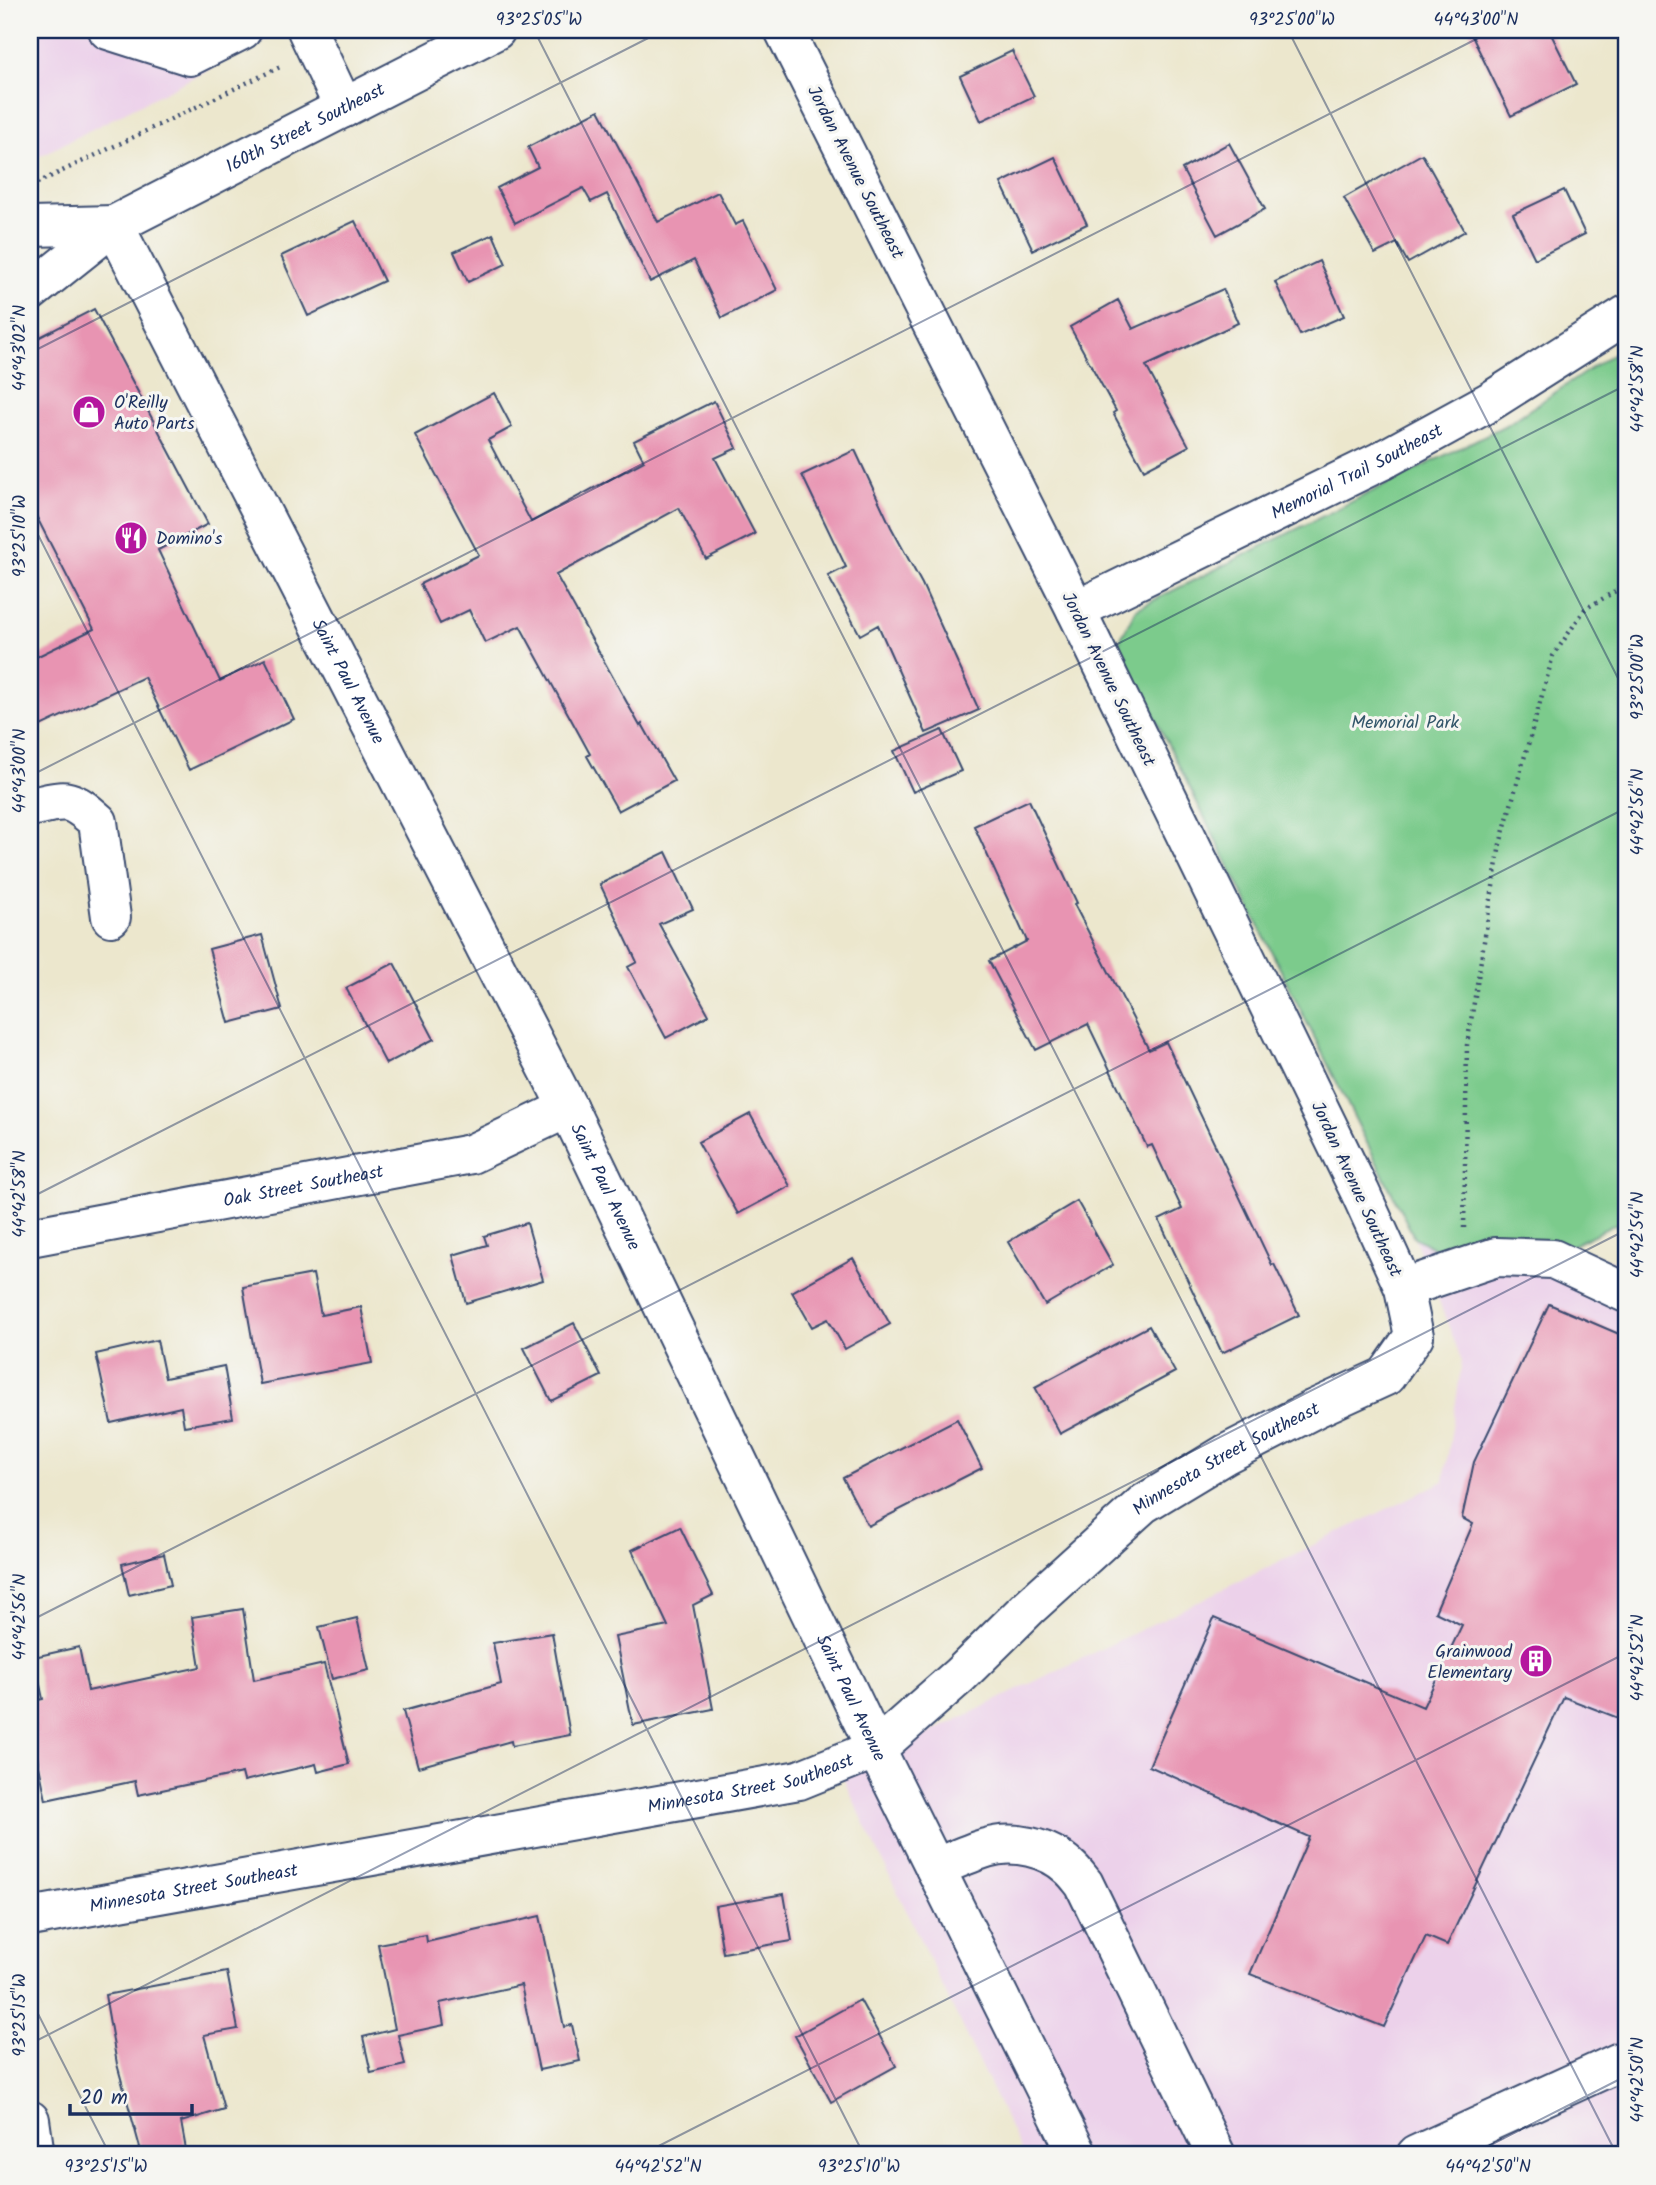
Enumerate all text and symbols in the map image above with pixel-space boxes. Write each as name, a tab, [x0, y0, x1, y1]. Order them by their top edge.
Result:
text: 93°25'05"W	[496, 6, 582, 35]
text: 93°25'00"W	[1249, 6, 1335, 35]
text: 44°43'00"N	[1434, 6, 1518, 35]
street label: 160th Street Southeast	[221, 75, 392, 182]
street label: Jordan Avenue Southeast	[798, 81, 911, 265]
text: 44°43'02"N	[6, 305, 35, 391]
text: 44°42'58"N	[1624, 345, 1653, 433]
place label: O'Reilly Auto Parts	[114, 389, 195, 439]
shop icon: O'Reilly Auto Parts	[70, 393, 108, 431]
street label: Memorial Trail Southeast	[1266, 416, 1449, 529]
text: 93°25'10"W	[6, 495, 35, 577]
restaurant icon: Domino's	[112, 519, 150, 557]
place label: Domino's	[156, 525, 223, 554]
street label: Jordan Avenue Southeast	[1053, 587, 1163, 773]
street label: Saint Paul Avenue	[303, 614, 392, 750]
text: 93°25'00"W	[1624, 634, 1653, 720]
park label: Memorial Park	[1351, 709, 1459, 738]
text: 44°43'00"N	[6, 729, 35, 813]
text: 44°42'56"N	[1624, 769, 1653, 855]
street label: Jordan Avenue Southeast	[1302, 1097, 1410, 1283]
street label: Saint Paul Avenue	[561, 1119, 647, 1256]
text: 44°42'58"N	[6, 1150, 35, 1238]
street label: Oak Street Southeast	[221, 1158, 387, 1216]
text: 44°42'54"N	[1624, 1192, 1653, 1278]
street label: Minnesota Street Southeast	[1126, 1395, 1326, 1523]
text: 44°42'56"N	[6, 1574, 35, 1660]
text: 44°42'52"N	[1624, 1614, 1653, 1702]
street label: Saint Paul Avenue	[807, 1630, 893, 1767]
place label: Grainwood Elementary	[1427, 1638, 1513, 1688]
building icon: Grainwood Elementary	[1517, 1642, 1555, 1680]
street label: Minnesota Street Southeast	[645, 1746, 859, 1823]
street label: Minnesota Street Southeast	[87, 1856, 301, 1922]
text: 93°25'15"W	[6, 1973, 35, 2057]
text: 44°42'50"N	[1624, 2037, 1653, 2123]
scale bar	[70, 2073, 192, 2117]
text: 20 m	[80, 2082, 128, 2115]
text: 93°25'15"W	[64, 2153, 148, 2182]
text: 44°42'52"N	[614, 2153, 702, 2182]
text: 93°25'10"W	[818, 2153, 900, 2182]
text: 44°42'50"N	[1445, 2153, 1531, 2182]

